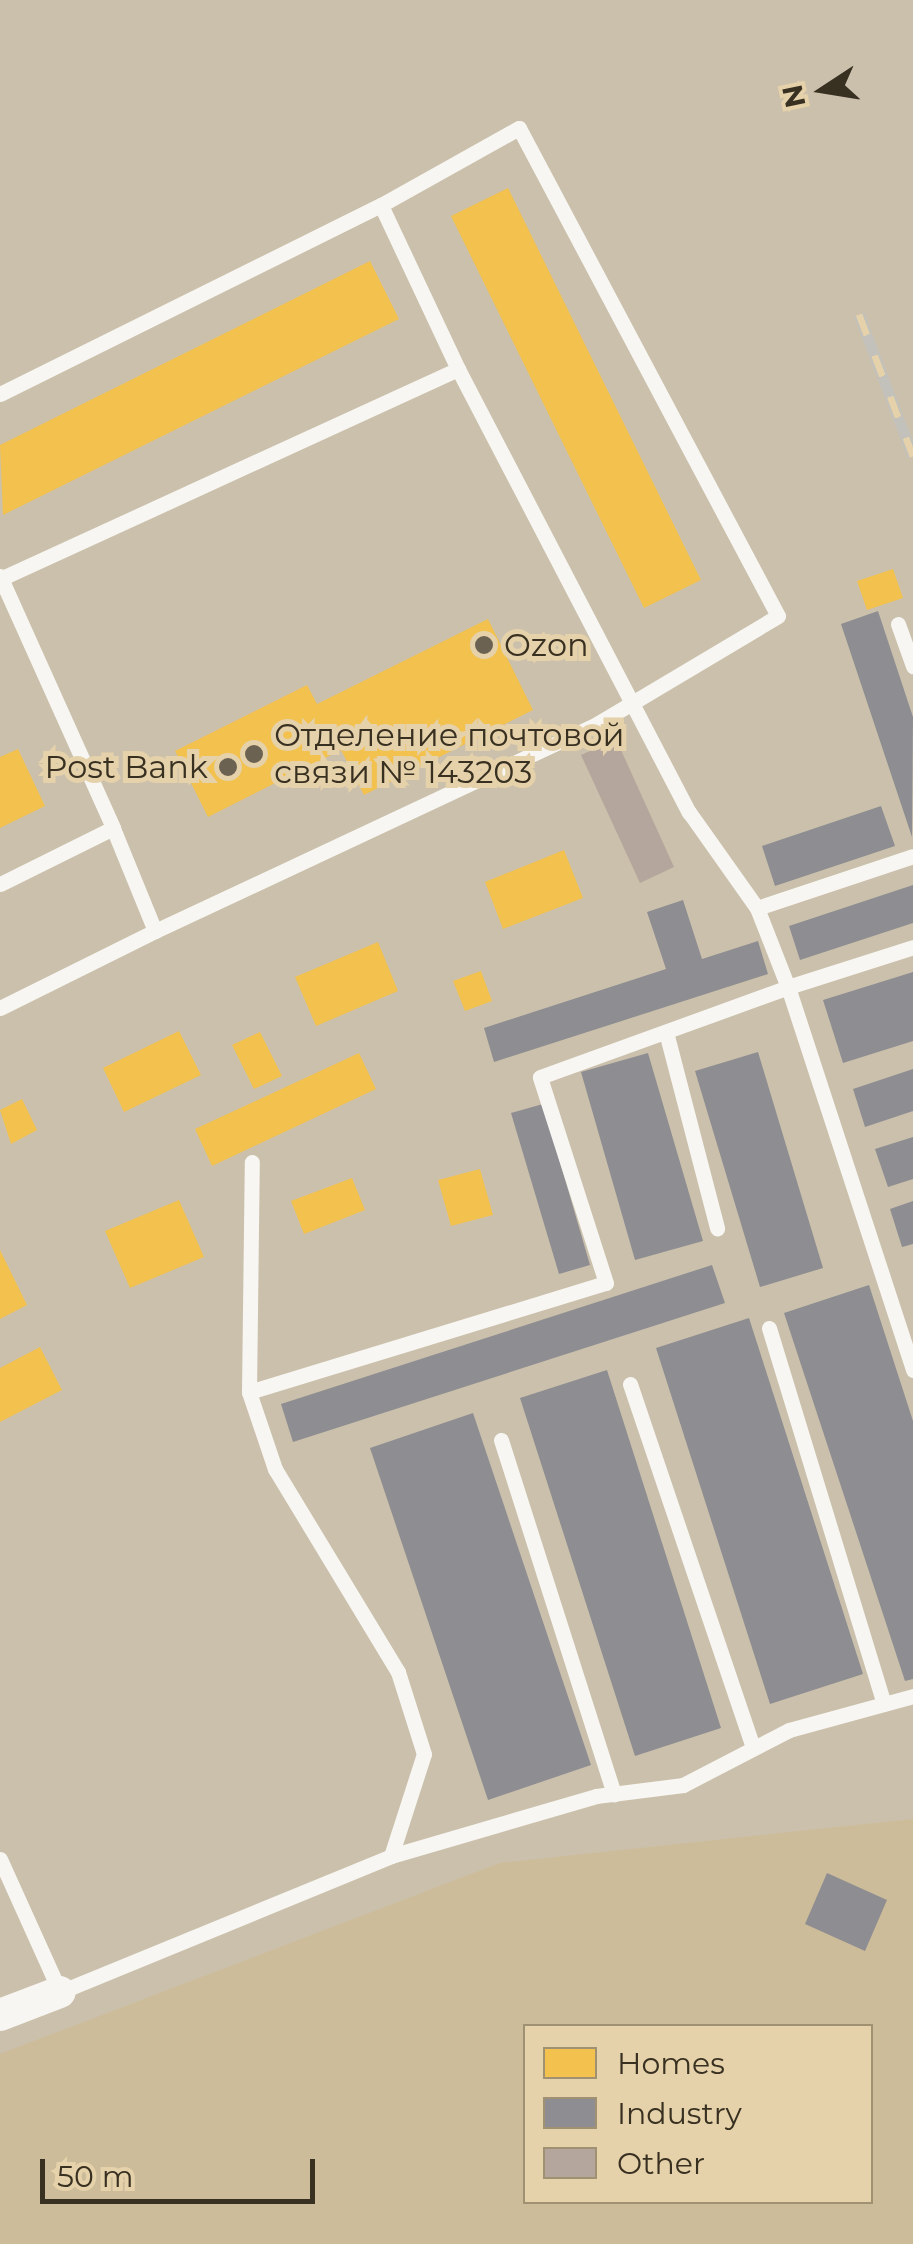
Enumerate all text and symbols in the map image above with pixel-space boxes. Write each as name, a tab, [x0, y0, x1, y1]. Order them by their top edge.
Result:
north arrow	[773, 40, 873, 140]
text: N	[775, 82, 813, 111]
place label: Ozon	[504, 626, 589, 664]
marker: Ozon	[473, 634, 495, 656]
place label: Отделение почтовой связи № 143203	[274, 717, 625, 792]
marker: Отделение почтовой связи № 143203	[243, 743, 265, 765]
place label: Post Bank	[45, 748, 208, 786]
marker: Post Bank	[217, 756, 239, 778]
legend	[523, 2024, 873, 2204]
text: Homes	[617, 2045, 725, 2082]
text: Industry	[617, 2095, 742, 2132]
scale bar	[45, 2139, 320, 2201]
text: Other	[617, 2145, 705, 2182]
text: 50 m	[57, 2158, 134, 2195]

